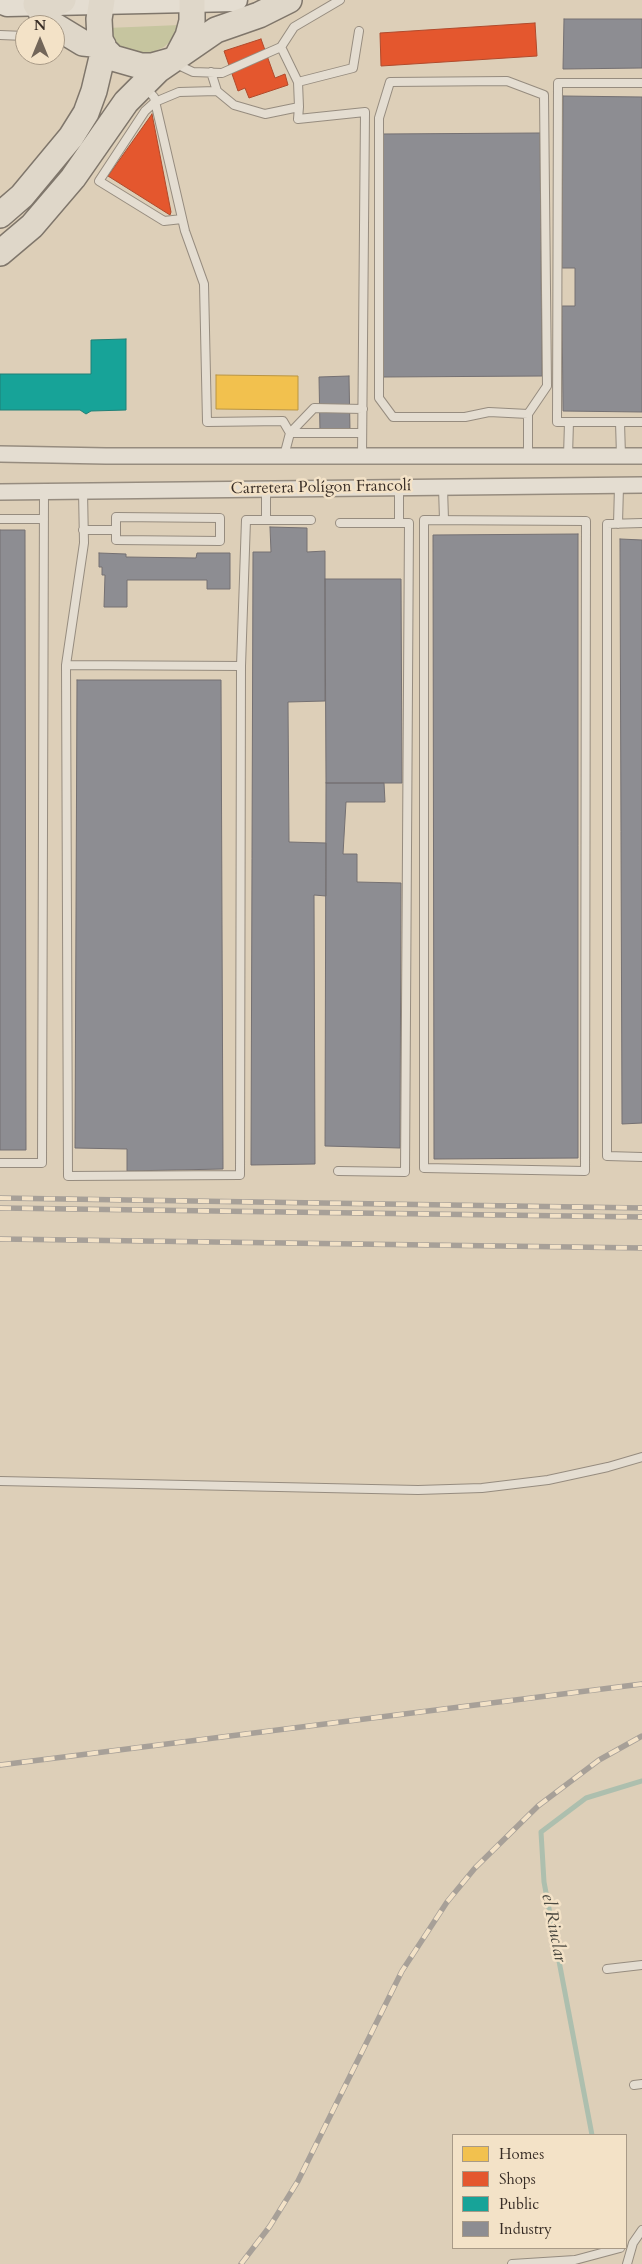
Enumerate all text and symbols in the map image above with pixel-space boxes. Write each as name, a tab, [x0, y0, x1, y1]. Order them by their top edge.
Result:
north arrow	[15, 15, 65, 65]
text: N	[34, 16, 46, 35]
street label: Carretera Polígon Francolí	[231, 477, 411, 499]
water label: el Riuclar	[536, 1892, 570, 1964]
legend	[452, 2134, 627, 2249]
text: Homes	[499, 2144, 544, 2164]
text: Shops	[499, 2169, 536, 2189]
text: Public	[499, 2194, 539, 2214]
text: Industry	[499, 2219, 552, 2239]

